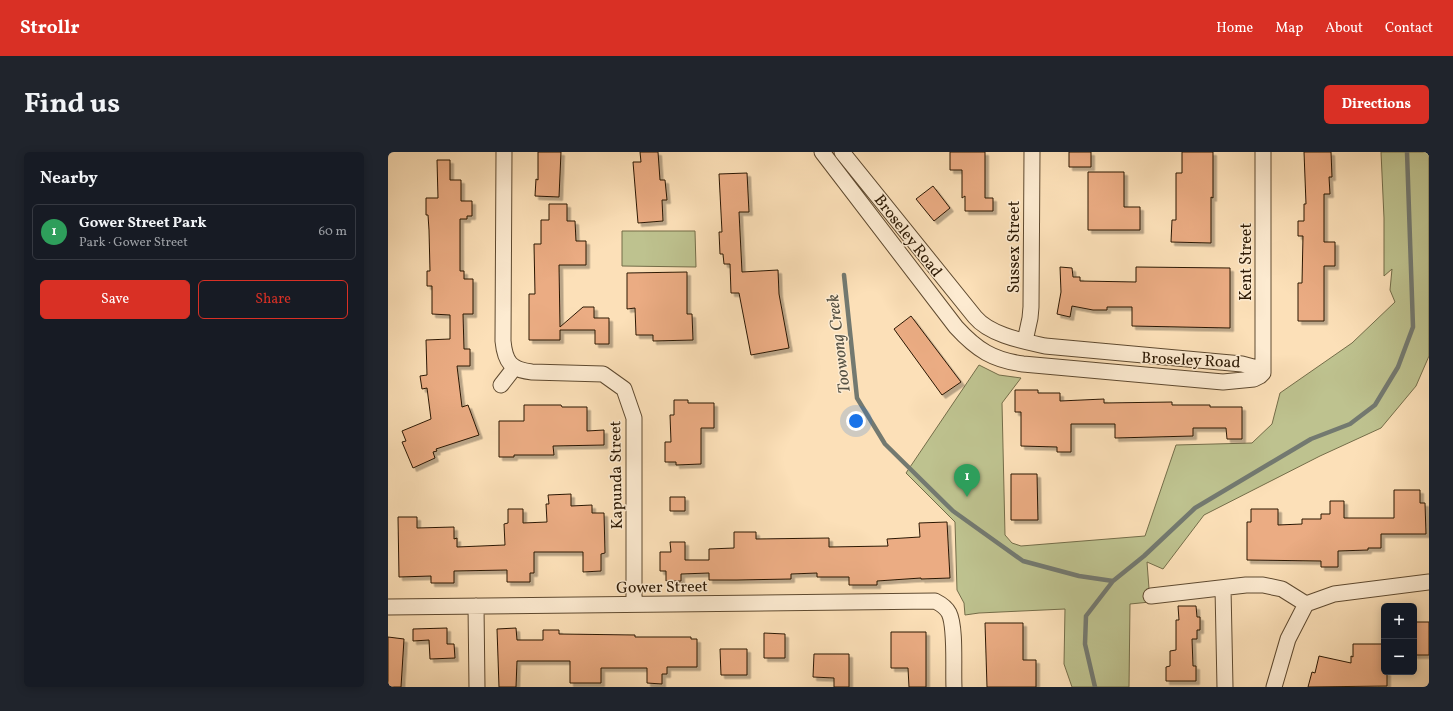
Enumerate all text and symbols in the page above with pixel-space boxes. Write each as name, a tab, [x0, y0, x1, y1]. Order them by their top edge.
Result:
text: Strollr	[20, 15, 80, 41]
text: Home	[1216, 19, 1253, 38]
text: Map	[1275, 19, 1303, 38]
text: About	[1325, 19, 1363, 38]
text: Contact	[1385, 19, 1433, 38]
text: Find us	[24, 85, 120, 124]
button: Directions	[1324, 85, 1429, 124]
text: Nearby	[40, 167, 98, 190]
street label: Broseley Road	[868, 190, 947, 282]
street label: Sussex Street	[1004, 200, 1026, 293]
text: Gower Street Park	[79, 213, 207, 234]
text: 1	[51, 223, 57, 241]
text: 60 m	[319, 223, 347, 241]
street label: Kent Street	[1236, 223, 1258, 301]
text: Park · Gower Street	[79, 234, 188, 252]
button: Save	[40, 280, 190, 319]
button: Share	[198, 280, 348, 319]
water label: Toowong Creek	[822, 293, 857, 395]
street label: Broseley Road	[1141, 347, 1241, 375]
your location	[846, 411, 866, 431]
street label: Kapunda Street	[605, 420, 629, 530]
pin: 1	[954, 464, 980, 497]
street label: Gower Street	[616, 576, 708, 600]
map controls	[1381, 603, 1417, 675]
button: +	[1381, 603, 1417, 639]
button: −	[1381, 639, 1417, 675]

